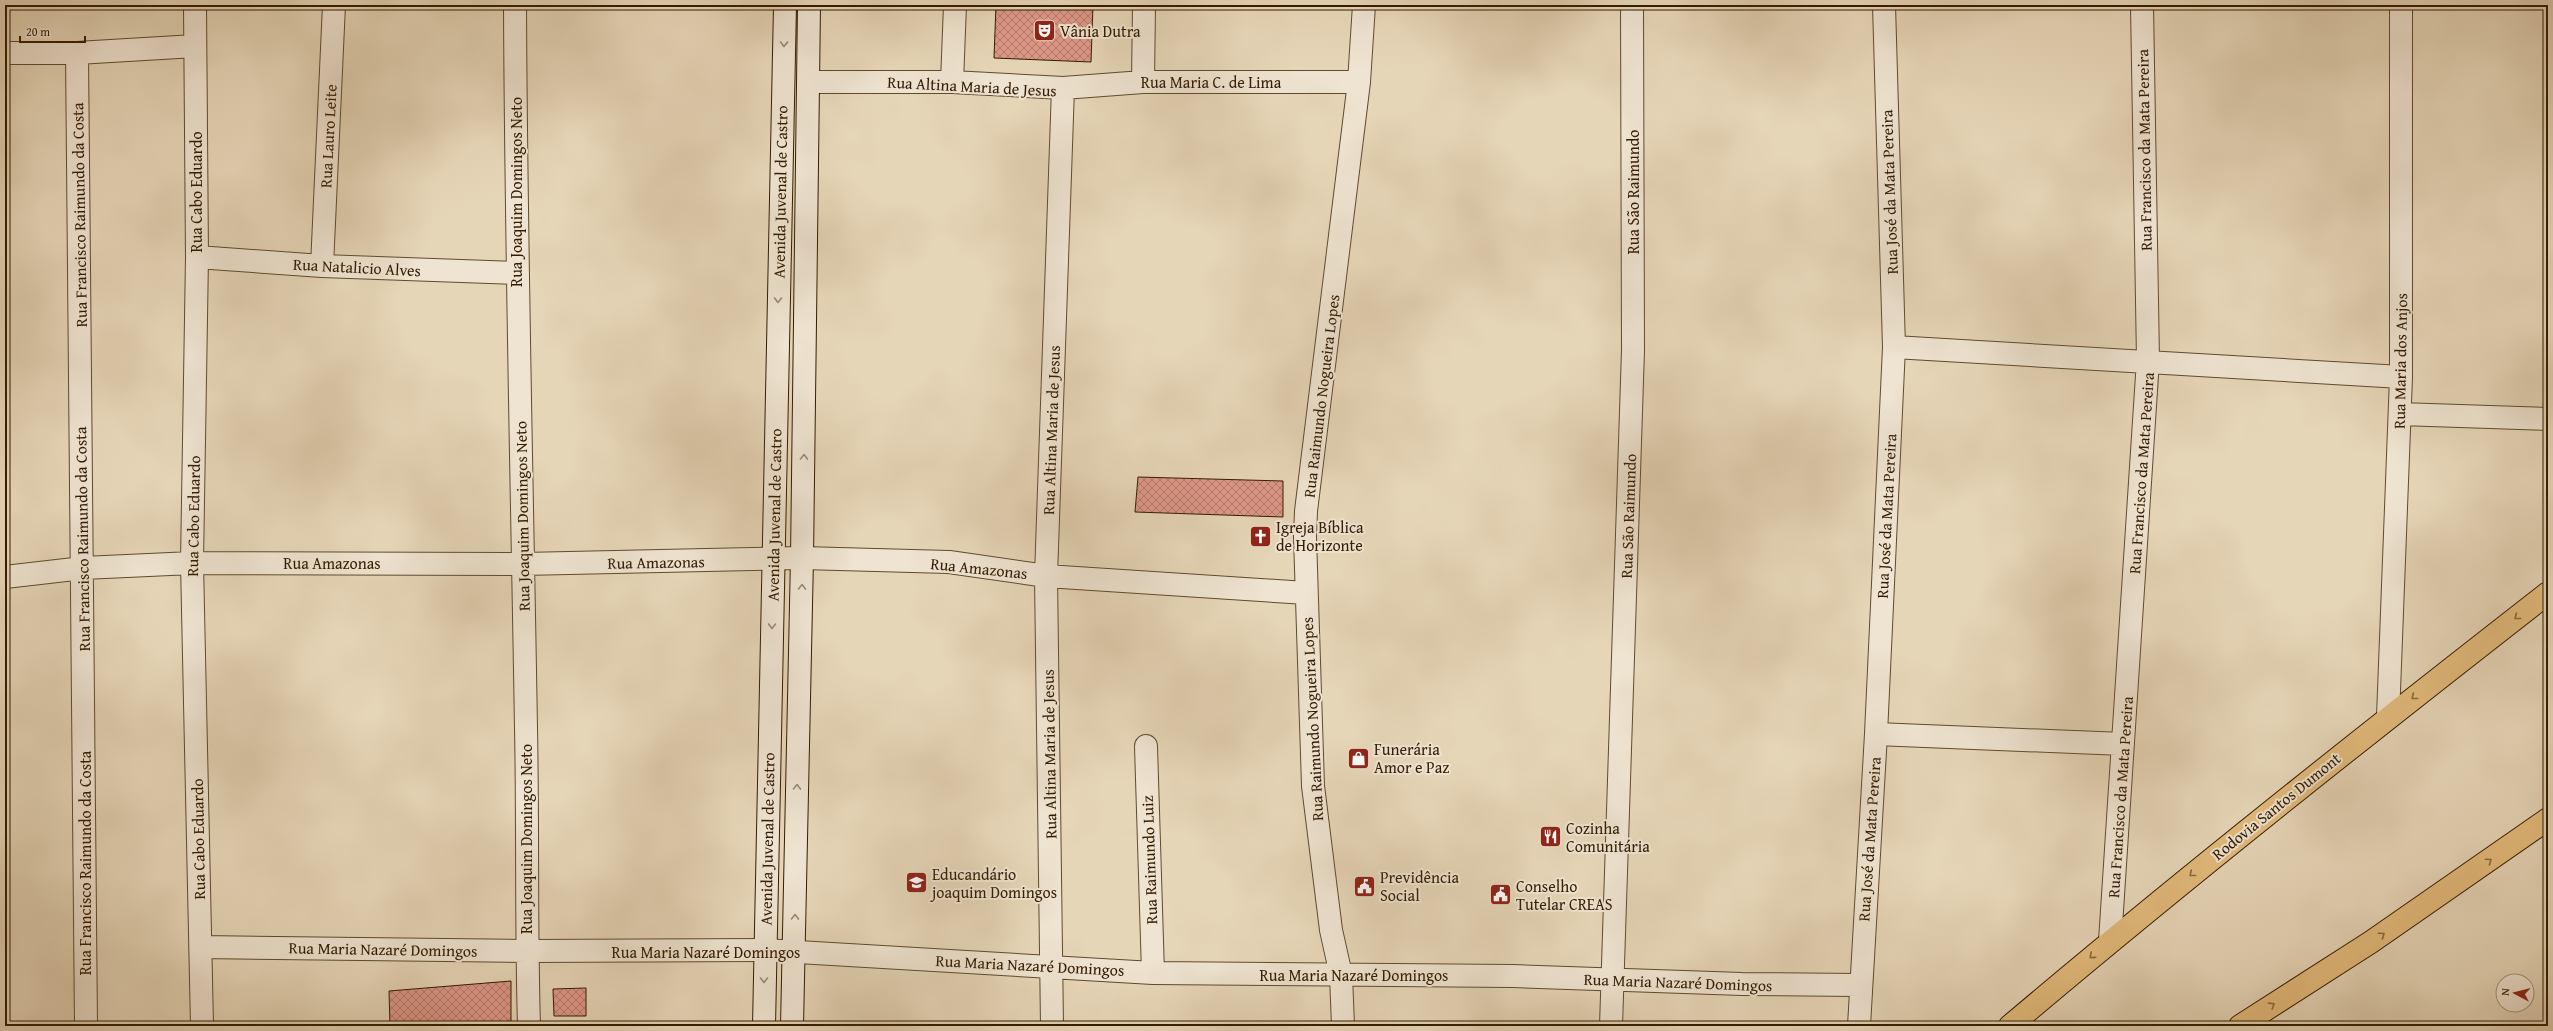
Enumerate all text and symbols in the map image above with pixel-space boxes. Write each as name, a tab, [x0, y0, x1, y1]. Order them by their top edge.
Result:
scale bar	[20, 18, 85, 44]
theatre icon: Vânia Dutra	[1031, 18, 1057, 44]
place label: Vânia Dutra	[1060, 19, 1141, 43]
text: 20 m	[26, 23, 50, 40]
one-way arrow	[780, 41, 788, 47]
street label: Rua Francisco da Mata Pereira	[2130, 48, 2158, 251]
street label: Rua Altina Maria de Jesus	[887, 70, 1057, 102]
street label: Rua Maria C. de Lima	[1141, 70, 1282, 94]
street label: Rua Lauro Leite	[313, 83, 343, 189]
street label: Rua Joaquim Domingos Neto	[504, 97, 528, 287]
street label: Rua Francisco Raimundo da Costa	[65, 102, 93, 328]
street label: Avenida Juvenal de Castro	[766, 105, 794, 279]
street label: Rua José da Mata Pereira	[1874, 109, 1904, 275]
street label: Rua São Raimundo	[1621, 130, 1645, 254]
street label: Rua Cabo Eduardo	[184, 131, 208, 253]
street label: Rua Natalicio Alves	[292, 252, 422, 282]
street label: Rua Raimundo Nogueira Lopes	[1297, 293, 1345, 499]
street label: Rua Maria dos Anjos	[2387, 293, 2413, 429]
one-way arrow	[774, 297, 782, 303]
street label: Rua Altina Maria de Jesus	[1036, 345, 1066, 515]
street label: Rua Francisco da Mata Pereira	[2122, 371, 2160, 575]
street label: Rua Joaquim Domingos Neto	[508, 421, 536, 611]
street label: Rua Francisco Raimundo da Costa	[68, 426, 96, 652]
street label: Avenida Juvenal de Castro	[760, 428, 788, 602]
street label: Rua José da Mata Pereira	[1870, 433, 1902, 599]
street label: Rua São Raimundo	[1614, 453, 1642, 579]
one-way arrow	[800, 454, 808, 460]
street label: Rua Cabo Eduardo	[180, 455, 206, 577]
place label: Igreja Bíblica de Horizonte	[1276, 515, 1364, 557]
church icon: Igreja Bíblica de Horizonte	[1247, 523, 1273, 549]
street label: Rua Amazonas	[607, 549, 705, 575]
street label: Rua Amazonas	[283, 551, 381, 575]
street label: Rua Amazonas	[929, 551, 1029, 585]
one-way arrow	[798, 584, 806, 590]
one-way arrow	[2515, 613, 2522, 620]
street label: Rua Raimundo Nogueira Lopes	[1295, 616, 1329, 822]
one-way arrow	[768, 623, 776, 629]
street label: Rua Altina Maria de Jesus	[1036, 669, 1062, 839]
one-way arrow	[2412, 692, 2419, 699]
street label: Rua Francisco da Mata Pereira	[2101, 695, 2139, 899]
place label: Funerária Amor e Paz	[1374, 737, 1449, 779]
street label: Rua Joaquim Domingos Neto	[514, 744, 538, 934]
shop icon: Funerária Amor e Paz	[1346, 745, 1372, 771]
street label: Rodovia Santos Dumont	[2206, 746, 2346, 866]
street label: Rua Francisco Raimundo da Costa	[73, 750, 97, 975]
street label: Avenida Juvenal de Castro	[753, 752, 781, 926]
street label: Rua José da Mata Pereira	[1851, 755, 1887, 922]
street label: Rua Cabo Eduardo	[185, 778, 211, 900]
one-way arrow	[793, 784, 802, 790]
street label: Rua Raimundo Luiz	[1135, 795, 1163, 925]
place label: Cozinha Comunitária	[1566, 816, 1650, 858]
restaurant icon: Cozinha Comunitária	[1537, 824, 1563, 850]
one-way arrow	[2484, 859, 2491, 866]
place label: Educandário joaquim Domingos	[930, 862, 1057, 904]
place label: Previdência Social	[1380, 865, 1460, 907]
school or university icon: Educandário joaquim Domingos	[903, 870, 929, 896]
one-way arrow	[2190, 870, 2197, 877]
public building icon: Previdência Social	[1351, 873, 1377, 899]
place label: Conselho Tutelar CREAS	[1516, 874, 1613, 916]
public building icon: Conselho Tutelar CREAS	[1487, 882, 1513, 908]
one-way arrow	[791, 914, 799, 920]
one-way arrow	[2378, 932, 2385, 940]
street label: Rua Maria Nazaré Domingos	[288, 935, 478, 963]
street label: Rua Maria Nazaré Domingos	[612, 940, 800, 964]
street label: Rua Maria Nazaré Domingos	[935, 948, 1125, 982]
one-way arrow	[2089, 952, 2097, 959]
street label: Rua Maria Nazaré Domingos	[1260, 963, 1448, 987]
street label: Rua Maria Nazaré Domingos	[1583, 967, 1773, 997]
north arrow	[2495, 973, 2535, 1013]
one-way arrow	[760, 977, 768, 983]
text: N	[2497, 987, 2514, 996]
one-way arrow	[2268, 1003, 2275, 1010]

